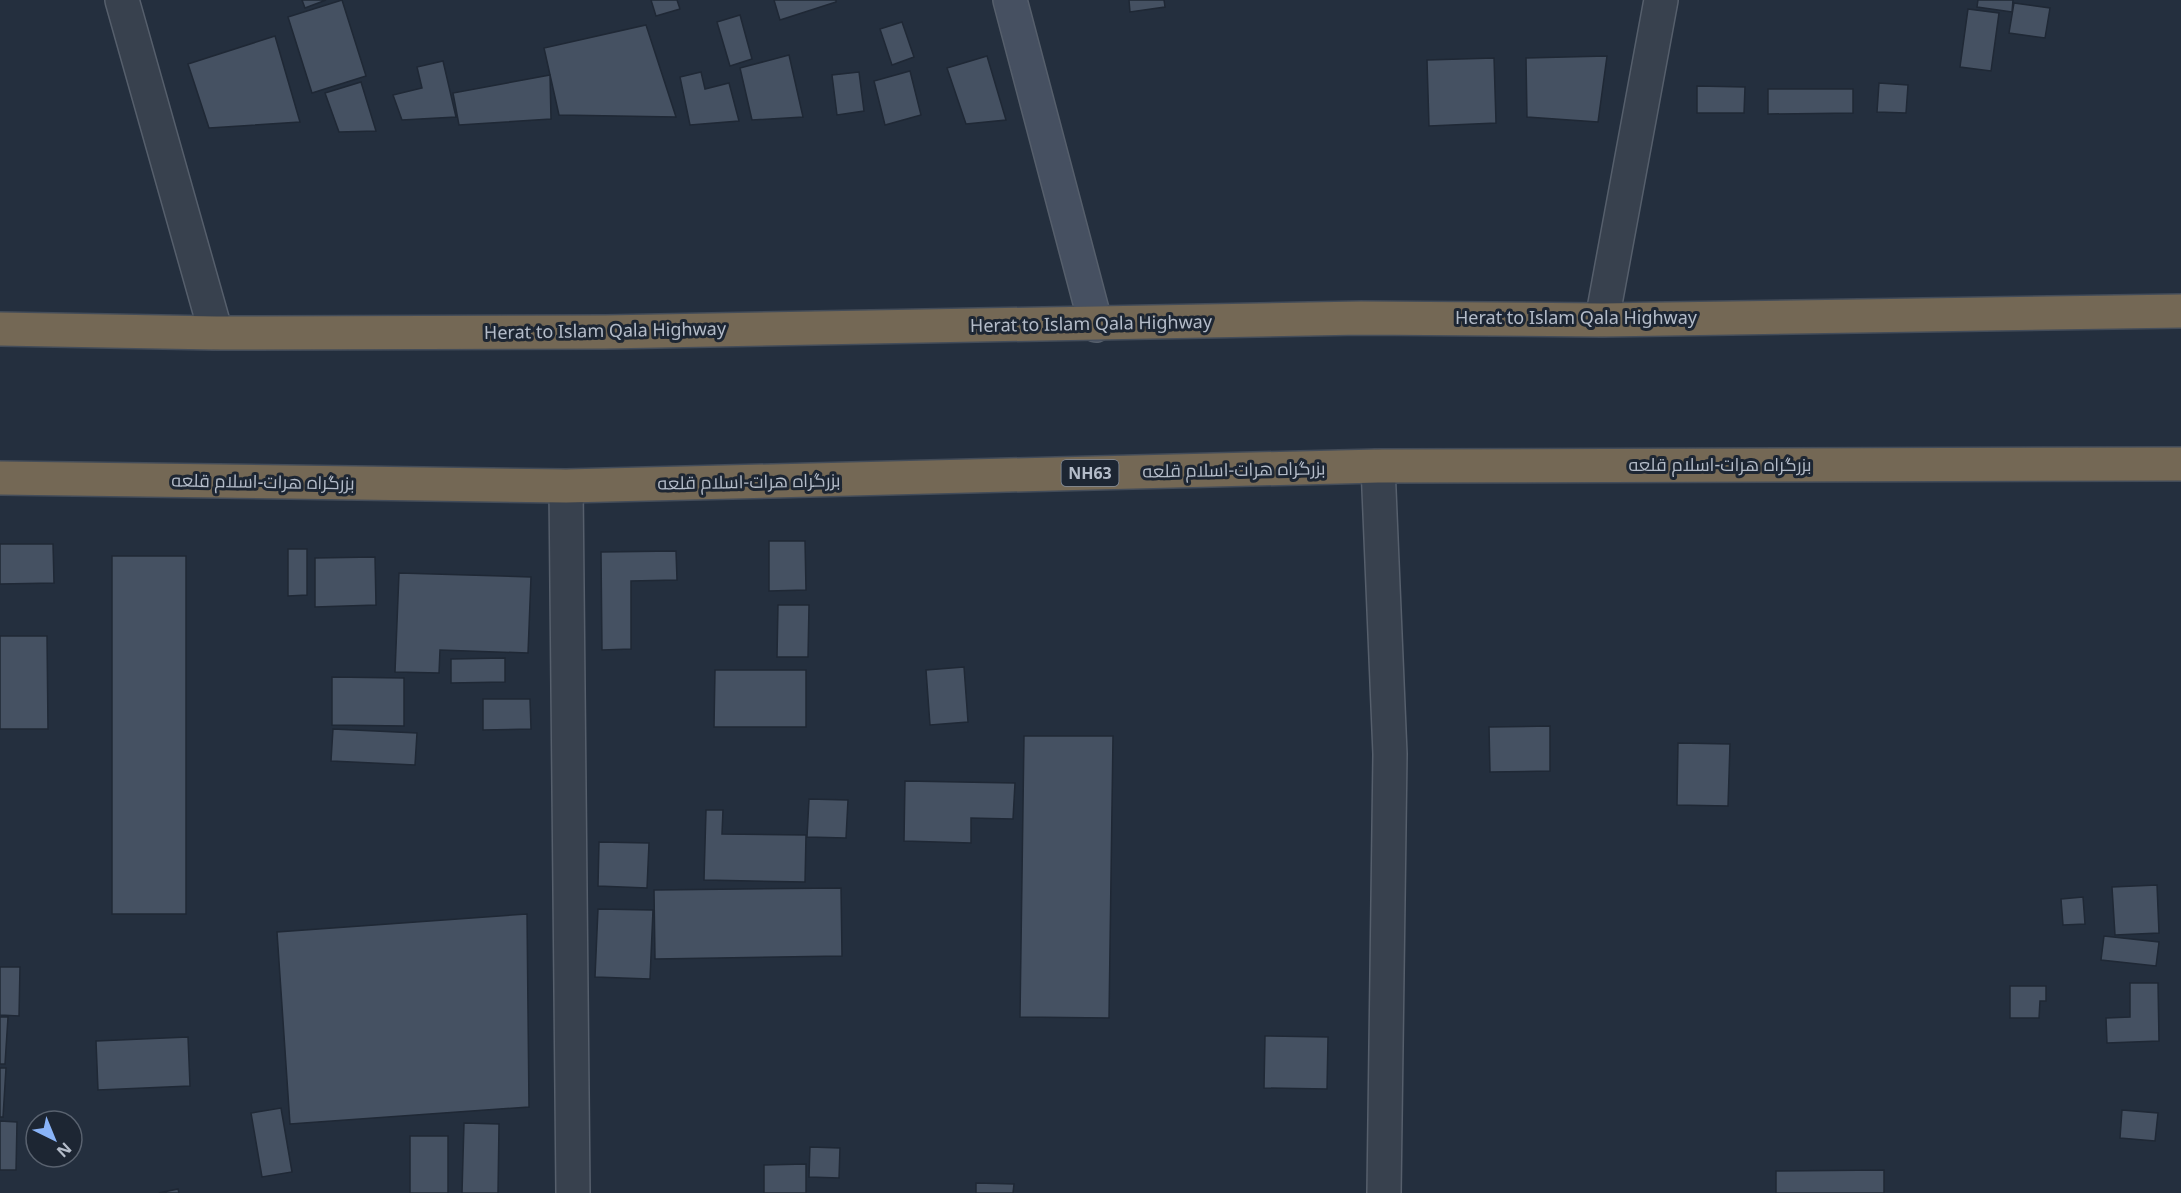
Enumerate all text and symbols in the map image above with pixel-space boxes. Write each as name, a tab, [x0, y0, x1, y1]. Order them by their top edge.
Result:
street label: Herat to Islam Qala Highway	[1455, 305, 1698, 329]
street label: Herat to Islam Qala Highway	[970, 309, 1213, 337]
street label: Herat to Islam Qala Highway	[484, 316, 727, 344]
street label: بزرگراه هرات-اسلام قلعه	[1628, 452, 1812, 477]
street label: بزرگراه هرات-اسلام قلعه	[1142, 455, 1326, 484]
road number: NH63	[1062, 460, 1118, 486]
street label: بزرگراه هرات-اسلام قلعه	[171, 467, 355, 496]
street label: بزرگراه هرات-اسلام قلعه	[657, 467, 841, 496]
north arrow	[24, 1109, 84, 1169]
text: N	[52, 1137, 76, 1162]

